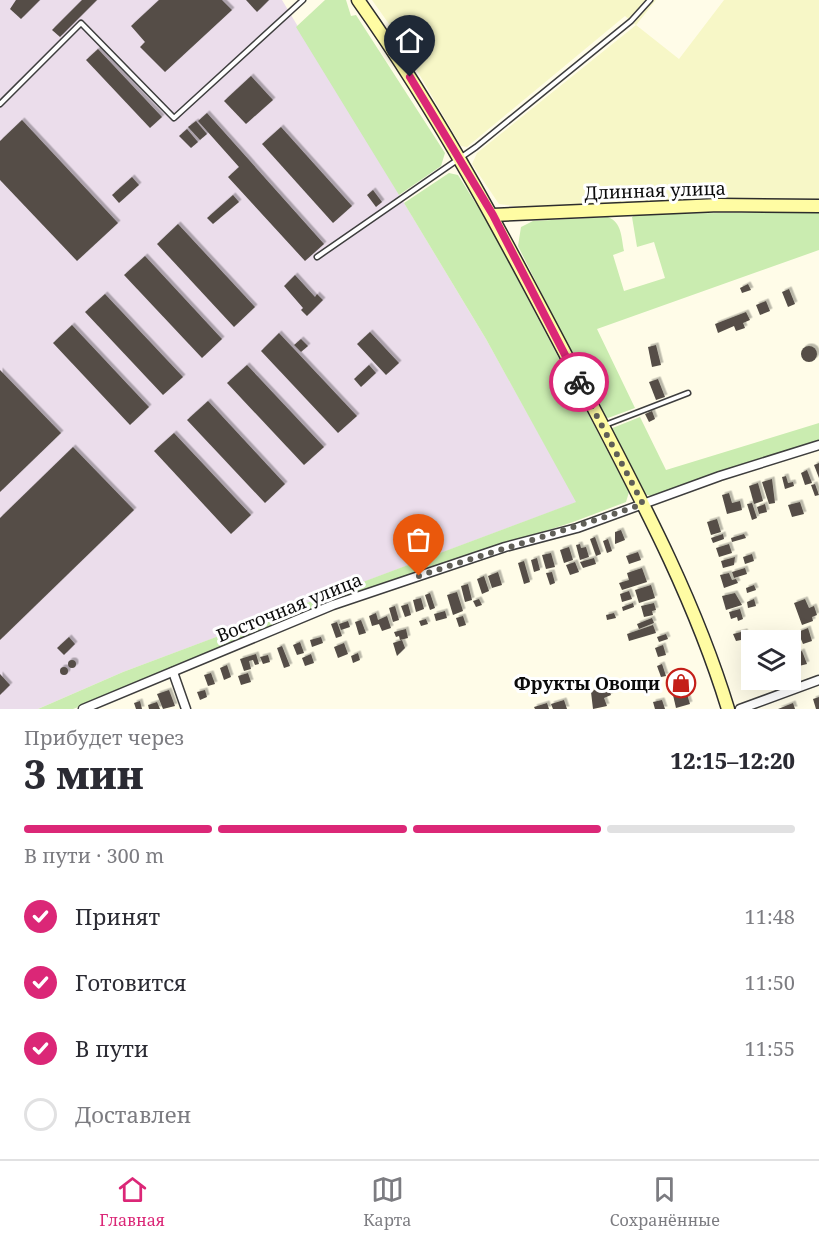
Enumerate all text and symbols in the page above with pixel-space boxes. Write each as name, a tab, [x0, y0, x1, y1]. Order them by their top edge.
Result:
pin	[384, 15, 435, 77]
icon: home	[393, 24, 426, 57]
street label: Длинная улица	[584, 176, 726, 204]
courier	[549, 352, 609, 412]
icon: bike	[563, 366, 596, 399]
pin	[393, 514, 444, 576]
icon: bag	[402, 523, 435, 556]
street label: Восточная улица	[213, 567, 365, 647]
map controls	[741, 630, 801, 690]
button: layers	[741, 630, 801, 690]
shop icon: Фрукты Овощи	[665, 667, 697, 699]
place label: Фрукты Овощи	[514, 671, 660, 695]
text: Прибудет через	[24, 724, 184, 751]
text: 12:15–12:20	[671, 745, 795, 775]
text: 3 мин	[24, 747, 144, 800]
text: В пути · 300 m	[24, 842, 164, 869]
icon: check	[24, 900, 57, 933]
text: Принят	[75, 901, 160, 931]
text: 11:48	[745, 903, 795, 930]
icon: check	[24, 966, 57, 999]
text: Готовится	[75, 967, 187, 997]
text: 11:50	[745, 969, 795, 996]
icon: check	[24, 1032, 57, 1065]
text: В пути	[75, 1033, 149, 1063]
text: 11:55	[745, 1035, 795, 1062]
text: Доставлен	[75, 1099, 191, 1129]
tab: Главная	[99, 1173, 165, 1231]
tab: Карта	[363, 1173, 411, 1231]
tab: Сохранённые	[610, 1173, 720, 1231]

